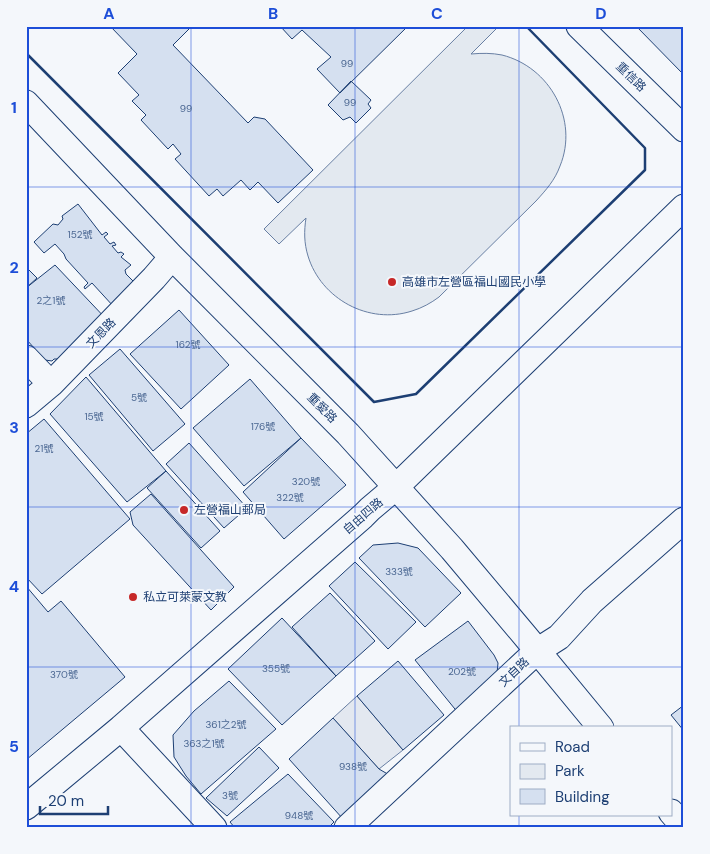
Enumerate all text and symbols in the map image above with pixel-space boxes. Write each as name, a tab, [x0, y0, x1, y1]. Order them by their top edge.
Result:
text: A	[103, 3, 115, 24]
text: B	[268, 3, 278, 24]
text: C	[431, 3, 443, 24]
text: D	[595, 3, 607, 24]
house number: 99	[341, 57, 353, 70]
street label: 重信路	[612, 59, 650, 95]
house number: 99	[344, 96, 356, 109]
text: 1	[11, 97, 17, 118]
house number: 99	[180, 102, 192, 115]
house number: 152號	[68, 228, 92, 241]
text: 2	[9, 257, 19, 278]
place label: 高雄市左營區福山國民小學	[402, 274, 546, 290]
marker: 高雄市左營區福山國民小學	[386, 276, 398, 288]
house number: 2之1號	[37, 294, 65, 307]
street label: 文恩路	[83, 314, 119, 352]
house number: 162號	[176, 338, 200, 351]
street label: 重愛路	[304, 390, 340, 426]
house number: 5號	[131, 391, 147, 404]
house number: 15號	[84, 410, 104, 423]
text: 3	[9, 417, 19, 438]
house number: 176號	[251, 420, 275, 433]
house number: 21號	[35, 442, 53, 455]
house number: 320號	[292, 475, 320, 488]
house number: 322號	[276, 491, 304, 504]
street label: 自由四路	[340, 494, 386, 538]
place label: 左營福山郵局	[194, 502, 266, 518]
marker: 左營福山郵局	[178, 504, 190, 516]
house number: 333號	[385, 565, 413, 578]
text: 4	[9, 576, 19, 597]
place label: 私立可萊蒙文教	[143, 589, 227, 605]
marker: 私立可萊蒙文教	[127, 591, 139, 603]
street label: 文自路	[495, 654, 533, 690]
house number: 355號	[262, 662, 290, 675]
house number: 202號	[448, 665, 476, 678]
house number: 370號	[50, 668, 78, 681]
house number: 361之2號	[205, 718, 247, 731]
legend	[510, 726, 672, 816]
text: 5	[9, 736, 19, 757]
house number: 363之1號	[183, 737, 225, 750]
text: Road	[555, 737, 590, 757]
house number: 938號	[339, 760, 367, 773]
text: Park	[555, 761, 585, 781]
scale bar	[40, 784, 108, 816]
text: Building	[555, 787, 610, 807]
house number: 3號	[222, 789, 238, 802]
text: 20 m	[48, 791, 84, 811]
house number: 948號	[285, 809, 313, 822]

